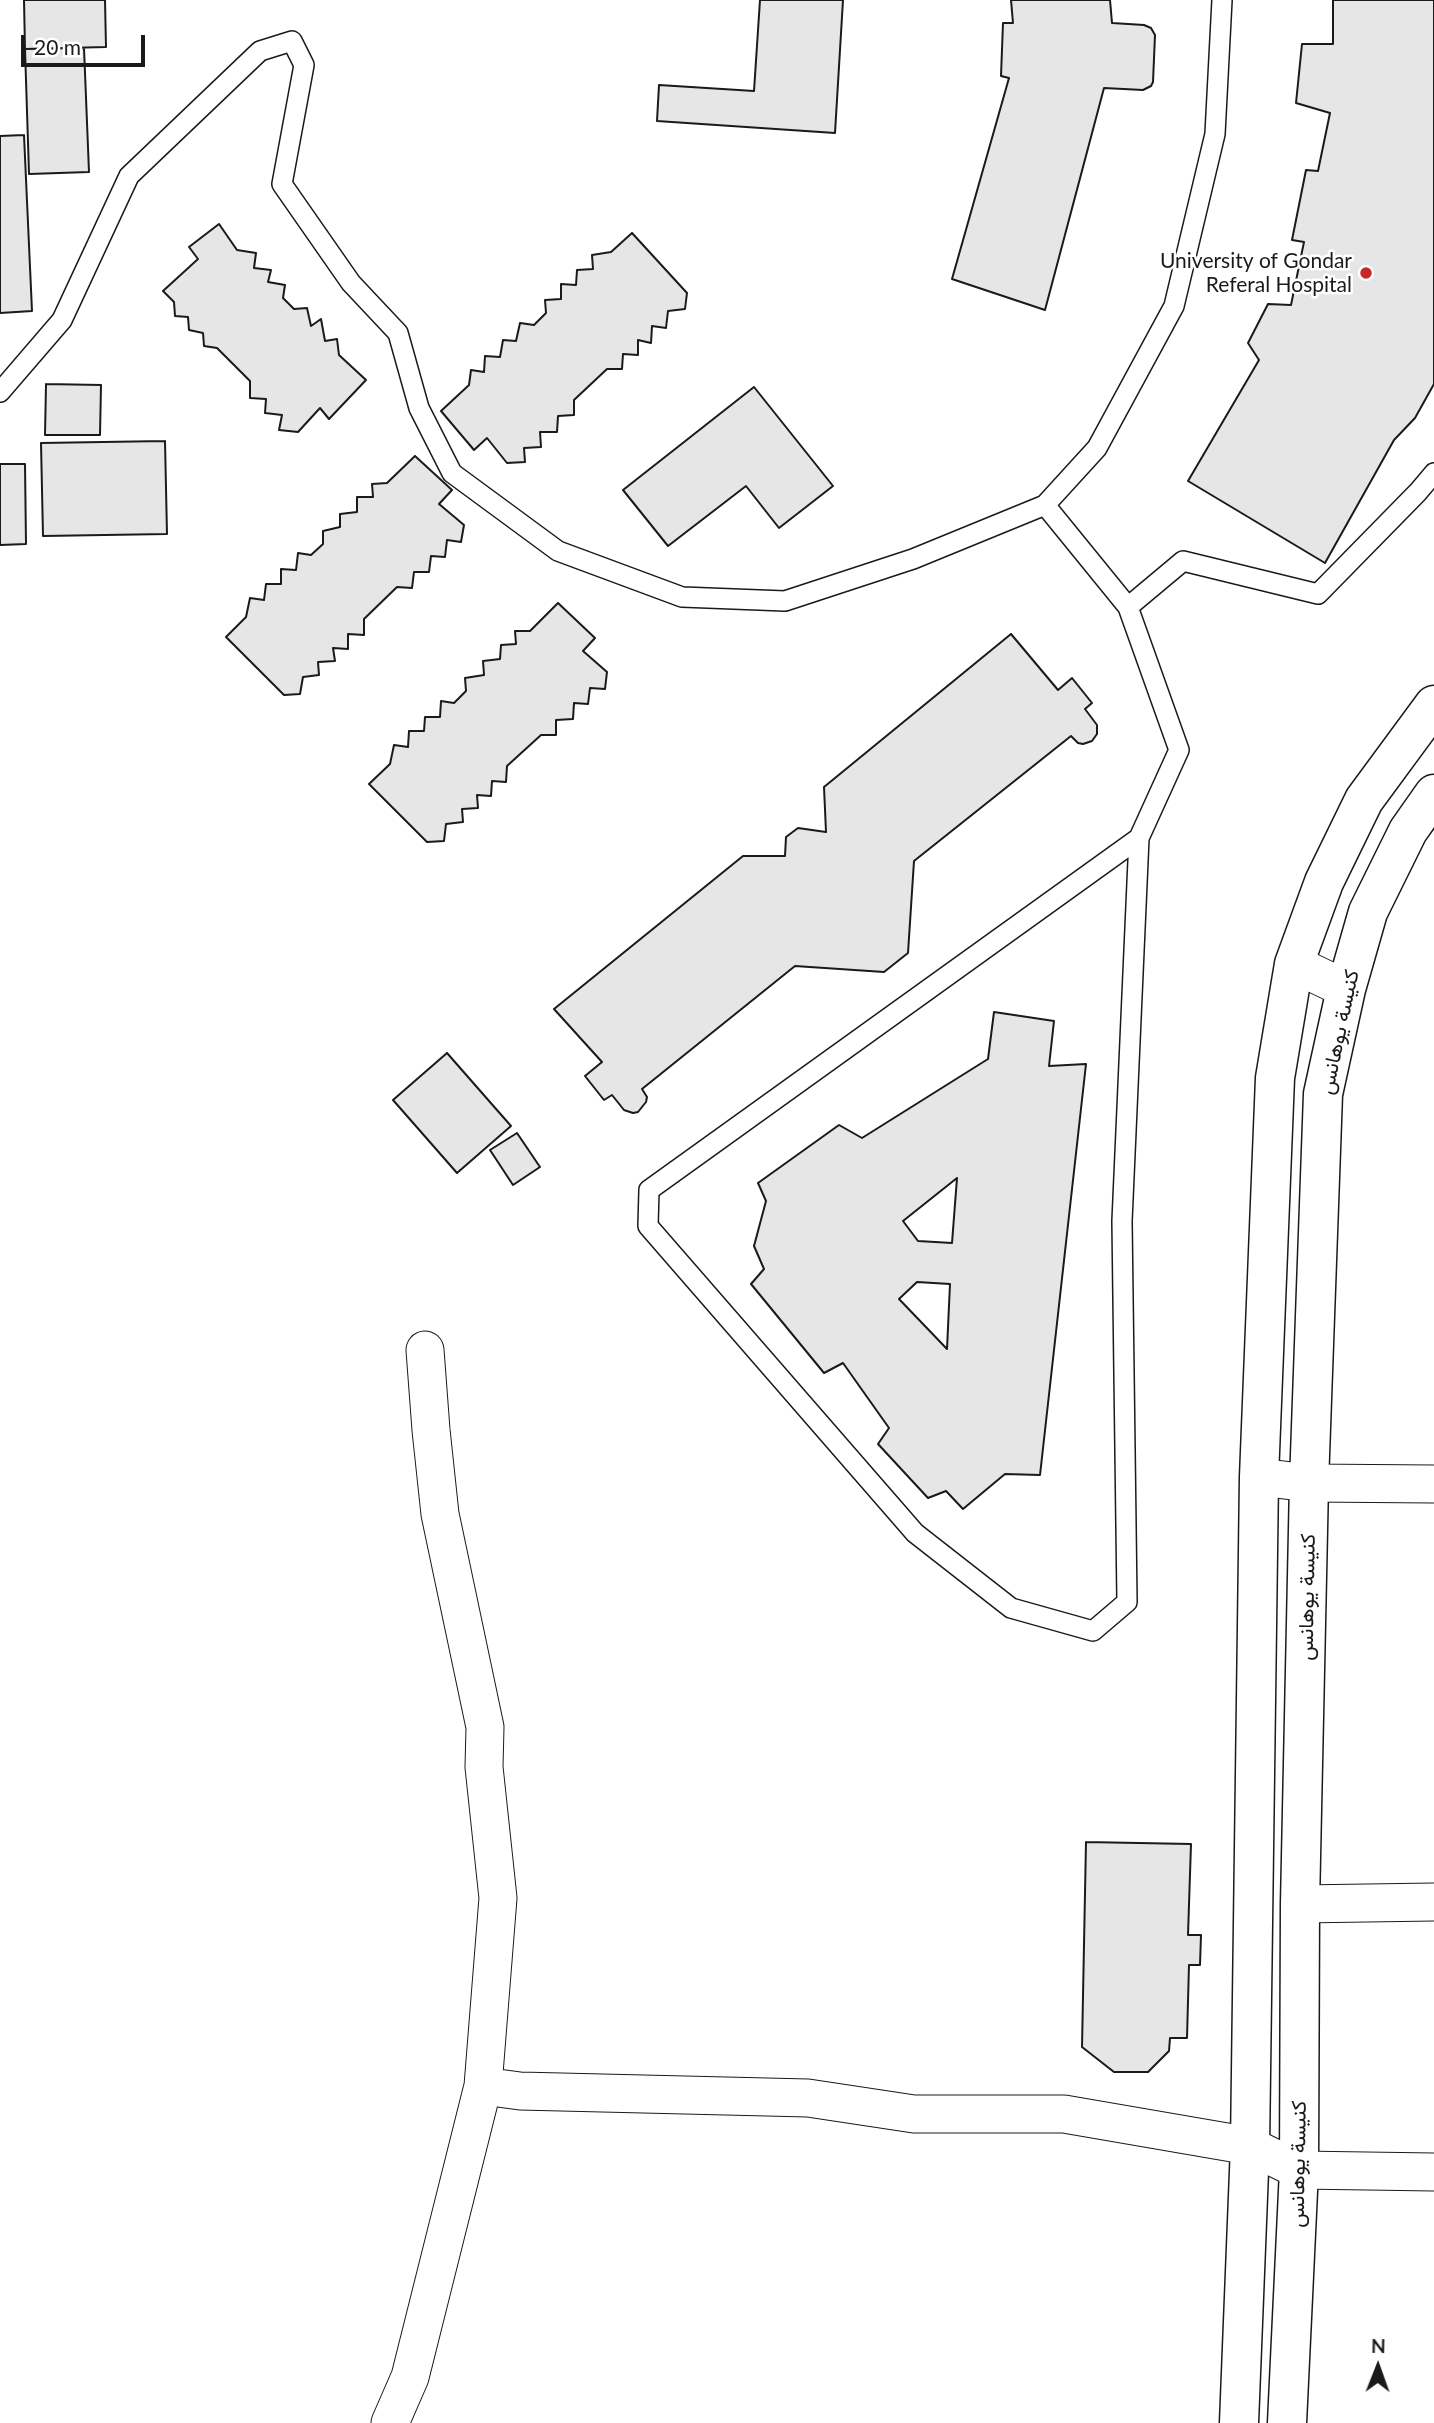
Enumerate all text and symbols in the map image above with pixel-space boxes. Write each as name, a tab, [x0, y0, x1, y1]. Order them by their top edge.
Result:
scale bar	[24, 21, 149, 65]
text: 20 m	[34, 34, 81, 59]
place label: University of Gondar Referal Hospital	[1160, 248, 1352, 298]
marker: University of Gondar Referal Hospital	[1358, 265, 1374, 281]
street label: كنيسة يوهانس	[1313, 967, 1365, 1097]
street label: كنيسة يوهانس	[1293, 1533, 1321, 1661]
street label: كنيسة يوهانس	[1284, 2100, 1312, 2228]
north arrow	[1343, 2332, 1413, 2402]
text: N	[1371, 2334, 1386, 2357]

